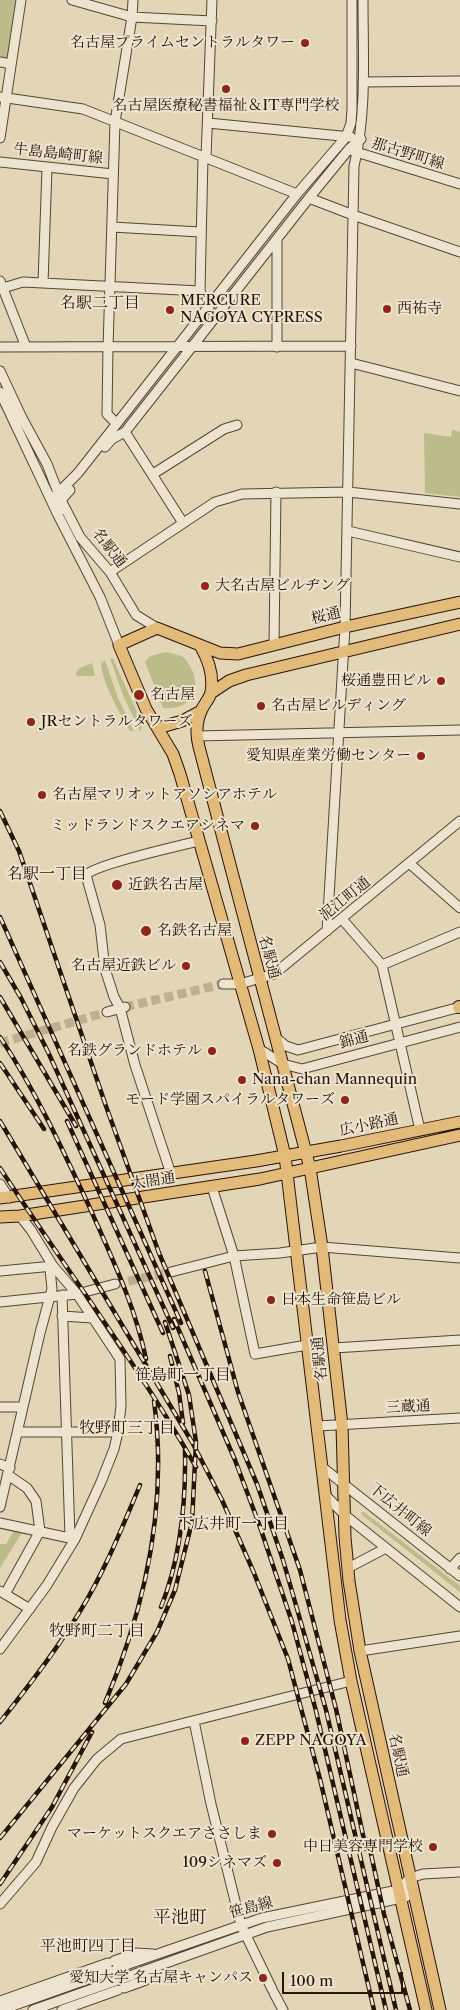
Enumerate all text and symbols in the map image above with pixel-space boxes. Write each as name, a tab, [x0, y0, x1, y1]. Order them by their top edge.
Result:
place label: 名古屋プライムセントラルタワー	[70, 34, 295, 52]
marker: 名古屋プライムセントラルタワー	[299, 37, 311, 49]
marker: 名古屋医療秘書福祉＆IT専門学校	[220, 83, 232, 95]
place label: 名古屋医療秘書福祉＆IT専門学校	[113, 97, 339, 115]
street label: 那古野町線	[370, 134, 446, 174]
street label: 牛島島崎町線	[12, 140, 104, 168]
place label: MERCURE NAGOYA CYPRESS	[180, 292, 323, 327]
district label: 名駅二丁目	[60, 293, 140, 313]
place label: 西祐寺	[397, 300, 442, 318]
marker: 西祐寺	[381, 303, 393, 315]
marker: MERCURE NAGOYA CYPRESS	[164, 304, 176, 316]
street label: 名駅通	[88, 525, 130, 571]
place label: 大名古屋ビルヂング	[215, 577, 350, 595]
marker: 大名古屋ビルヂング	[199, 580, 211, 592]
street label: 桜通	[309, 604, 343, 628]
place label: 桜通豊田ビル	[341, 672, 431, 690]
marker: 桜通豊田ビル	[435, 675, 447, 687]
place label: 名古屋	[150, 686, 195, 704]
marker: 名古屋	[132, 688, 146, 702]
place label: 名古屋ビルディング	[271, 697, 406, 715]
marker: 名古屋ビルディング	[255, 700, 267, 712]
place label: JRセントラルタワーズ	[41, 713, 192, 731]
marker: JRセントラルタワーズ	[25, 716, 37, 728]
place label: 愛知県産業労働センター	[246, 747, 411, 765]
marker: 愛知県産業労働センター	[415, 750, 427, 762]
place label: 名古屋マリオットアソシアホテル	[52, 786, 277, 804]
marker: 名古屋マリオットアソシアホテル	[36, 789, 48, 801]
place label: ミッドランドスクエアシネマ	[50, 817, 245, 835]
marker: ミッドランドスクエアシネマ	[249, 820, 261, 832]
district label: 名駅一丁目	[7, 864, 87, 884]
street label: 泥江町通	[316, 873, 374, 925]
place label: 近鉄名古屋	[128, 876, 203, 894]
marker: 近鉄名古屋	[110, 878, 124, 892]
place label: 名鉄名古屋	[157, 922, 232, 940]
marker: 名鉄名古屋	[139, 924, 153, 938]
street label: 名駅通	[254, 933, 284, 981]
place label: 名古屋近鉄ビル	[71, 957, 176, 975]
marker: 名古屋近鉄ビル	[180, 960, 192, 972]
street label: 錦通	[337, 1027, 371, 1053]
place label: 名鉄グランドホテル	[67, 1042, 202, 1060]
marker: 名鉄グランドホテル	[206, 1045, 218, 1057]
place label: Nana-chan Mannequin	[252, 1071, 417, 1089]
marker: Nana-chan Mannequin	[236, 1074, 248, 1086]
place label: モード学園スパイラルタワーズ	[126, 1091, 335, 1109]
marker: モード学園スパイラルタワーズ	[339, 1094, 351, 1106]
street label: 広小路通	[338, 1110, 400, 1140]
street label: 太閤通	[129, 1169, 177, 1193]
place label: 日本生命笹島ビル	[281, 1291, 401, 1309]
marker: 日本生命笹島ビル	[265, 1294, 277, 1306]
street label: 名駅通	[309, 1336, 331, 1382]
district label: 笹島町一丁目	[135, 1365, 231, 1385]
street label: 三蔵通	[385, 1397, 431, 1417]
district label: 牧野町三丁目	[79, 1418, 175, 1438]
street label: 下広井町線	[365, 1479, 435, 1541]
district label: 下広井町一丁目	[177, 1514, 289, 1534]
district label: 牧野町二丁目	[49, 1621, 145, 1641]
street label: 名駅通	[385, 1731, 411, 1779]
place label: ZEPP NAGOYA	[255, 1732, 367, 1750]
marker: ZEPP NAGOYA	[239, 1735, 251, 1747]
place label: マーケットスクエアささしま	[67, 1825, 262, 1843]
marker: マーケットスクエアささしま	[266, 1828, 278, 1840]
place label: 中日美容専門学校	[303, 1838, 423, 1856]
marker: 中日美容専門学校	[427, 1841, 439, 1853]
place label: 109シネマズ	[182, 1854, 267, 1872]
marker: 109シネマズ	[271, 1857, 283, 1869]
street label: 笹島線	[227, 1893, 275, 1923]
district label: 平池町	[153, 1907, 207, 1929]
district label: 平池町四丁目	[40, 1936, 136, 1956]
scale bar	[285, 1962, 406, 1994]
place label: 愛知大学 名古屋キャンパス	[69, 1969, 253, 1987]
text: 100 m	[290, 1971, 333, 1990]
marker: 愛知大学 名古屋キャンパス	[257, 1972, 269, 1984]

